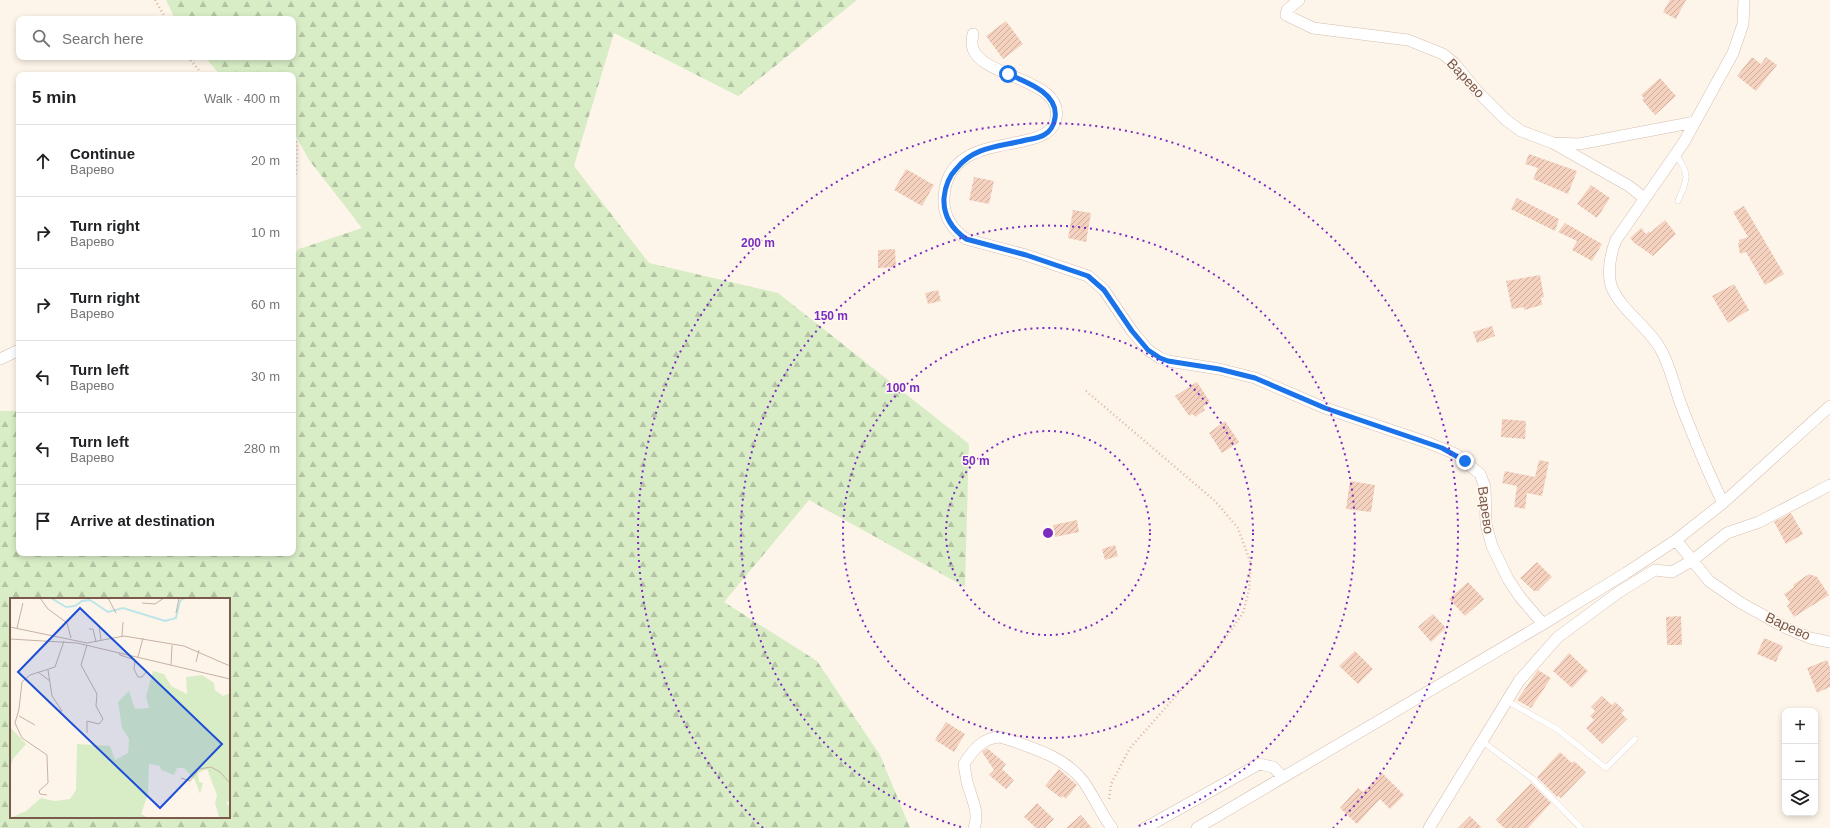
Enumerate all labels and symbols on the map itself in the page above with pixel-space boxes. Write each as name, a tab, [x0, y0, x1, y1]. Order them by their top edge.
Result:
street label: Варево	[1444, 55, 1488, 101]
route start	[999, 65, 1017, 83]
text: 200 m	[741, 236, 775, 250]
text: 150 m	[814, 309, 848, 323]
text: 100 m	[886, 381, 920, 395]
route end	[1456, 452, 1474, 470]
text: 50 m	[962, 454, 990, 468]
street label: Варево	[1475, 485, 1497, 535]
centre of rings	[1041, 526, 1055, 540]
inset map	[10, 598, 230, 818]
street label: Варево	[1763, 609, 1813, 643]

